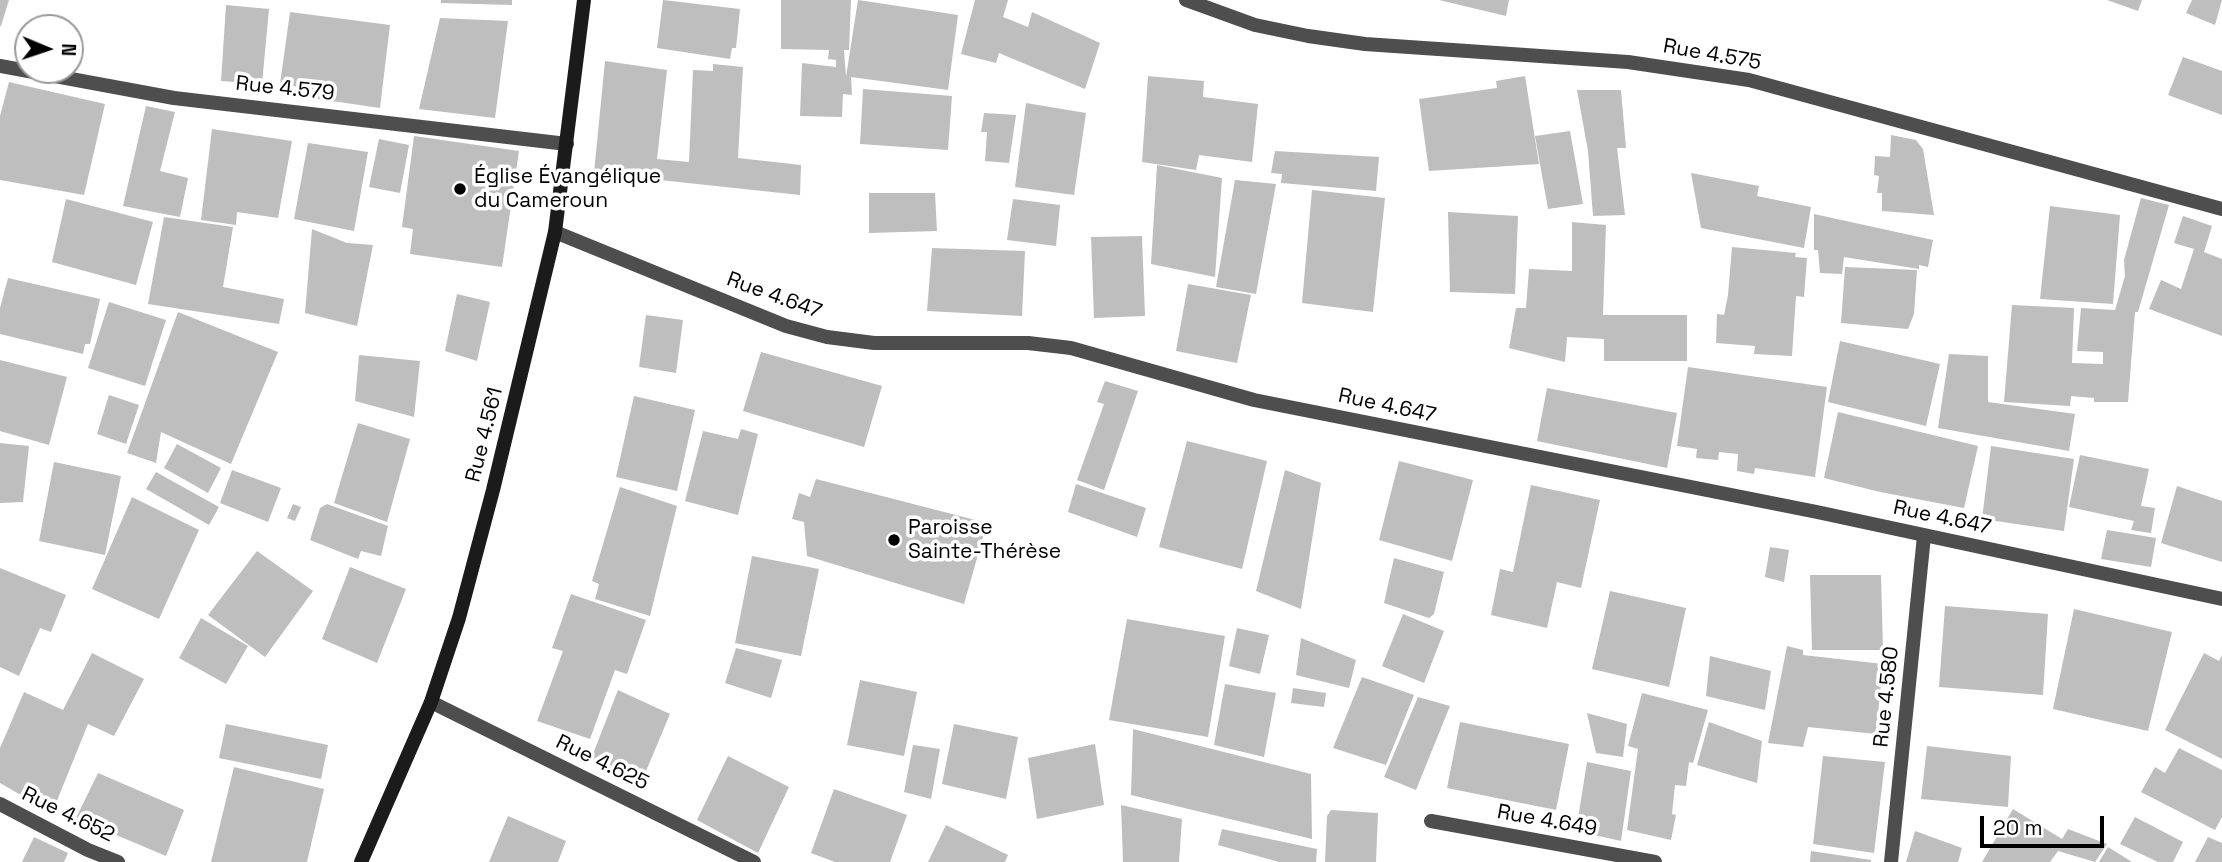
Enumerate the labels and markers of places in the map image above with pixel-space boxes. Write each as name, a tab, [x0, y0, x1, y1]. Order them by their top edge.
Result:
place label: Église Évangélique du Cameroun	[474, 164, 661, 214]
marker: Église Évangélique du Cameroun	[452, 181, 468, 197]
place label: Paroisse Sainte-Thérèse	[908, 515, 1061, 565]
marker: Paroisse Sainte-Thérèse	[886, 532, 902, 548]

